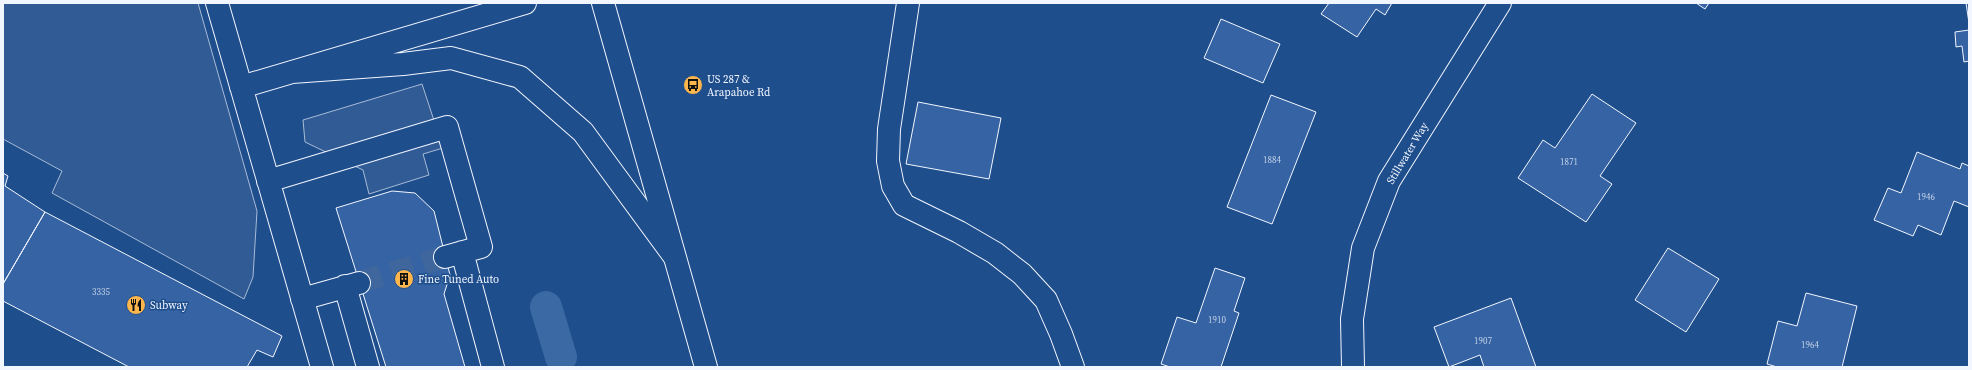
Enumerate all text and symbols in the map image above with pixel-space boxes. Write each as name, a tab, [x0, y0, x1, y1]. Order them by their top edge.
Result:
place label: US 287 & Arapahoe Rd	[707, 72, 771, 100]
bus stop icon: US 287 & Arapahoe Rd	[682, 74, 704, 96]
street label: Stillwater Way	[1383, 119, 1432, 187]
house number: 1884	[1263, 154, 1281, 166]
house number: 1871	[1560, 156, 1578, 168]
house number: 1946	[1917, 191, 1935, 203]
building icon: Fine Tuned Auto	[393, 268, 415, 290]
place label: Fine Tuned Auto	[418, 272, 499, 287]
house number: 3335	[92, 286, 110, 298]
restaurant icon: Subway	[125, 294, 147, 316]
place label: Subway	[150, 298, 188, 313]
house number: 1910	[1208, 314, 1226, 326]
house number: 1907	[1474, 335, 1492, 347]
house number: 1964	[1801, 339, 1819, 351]

